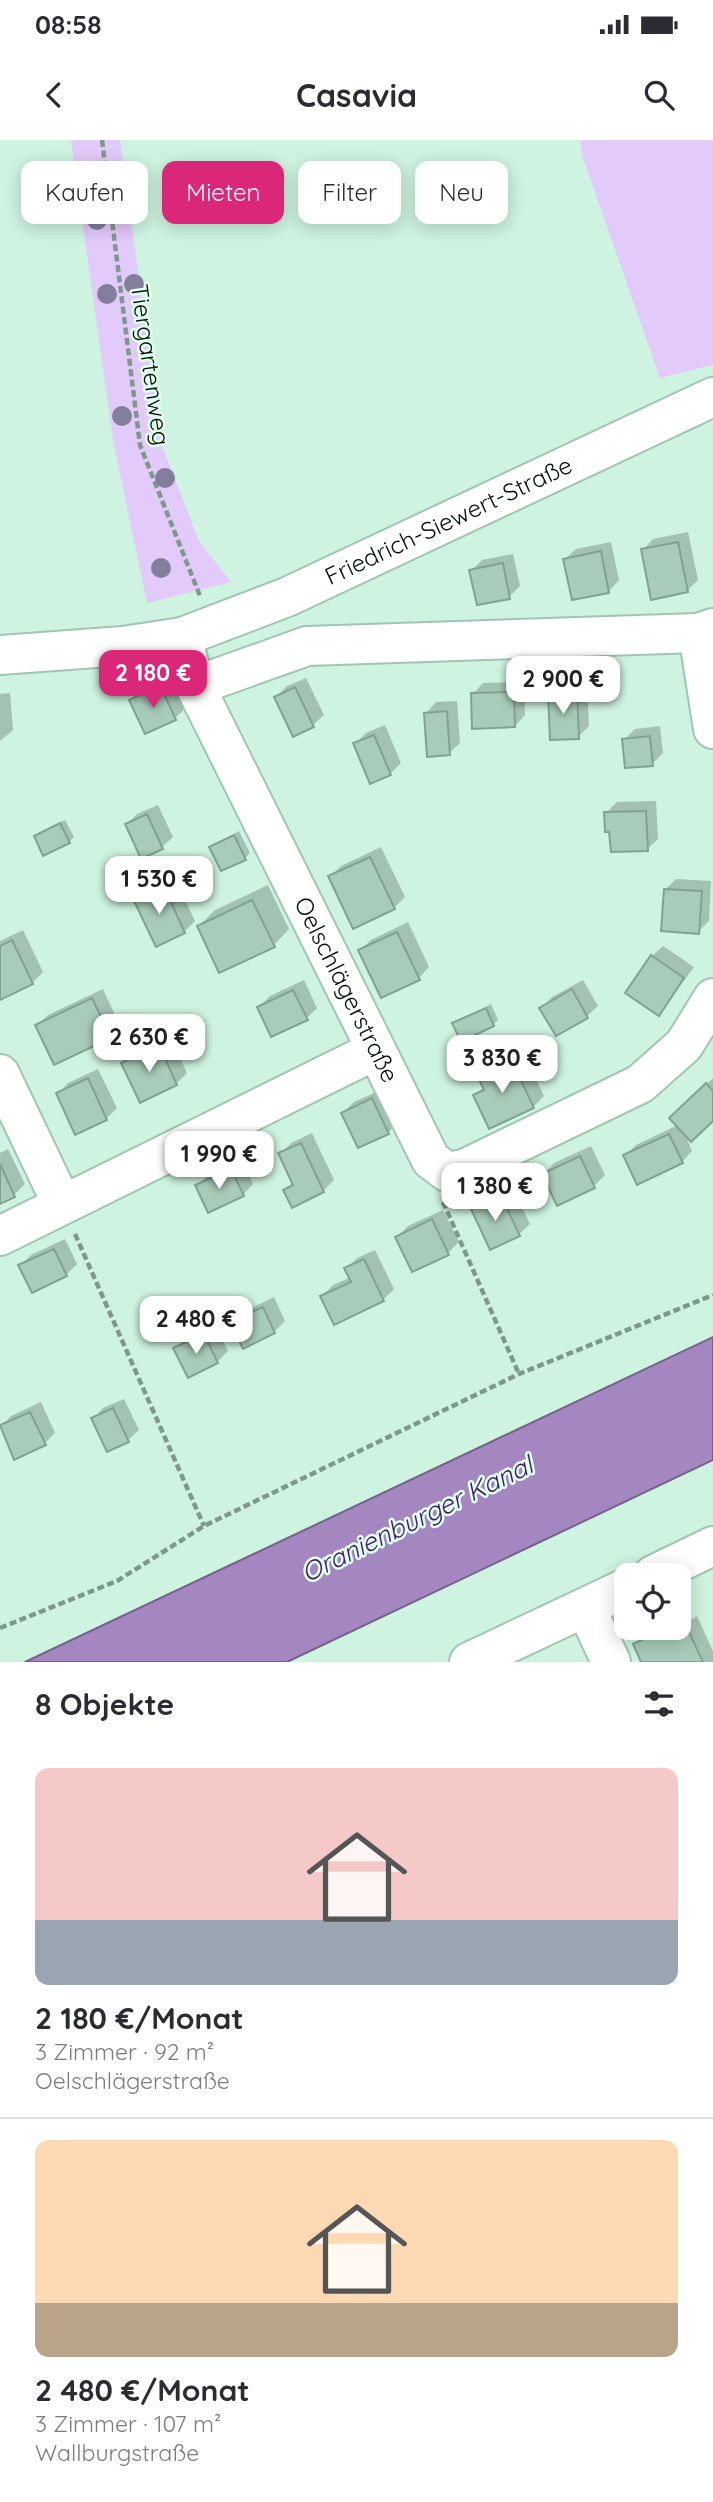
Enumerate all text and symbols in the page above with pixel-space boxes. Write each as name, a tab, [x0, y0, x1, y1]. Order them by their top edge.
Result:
text: 08:58	[35, 8, 102, 41]
text: Casavia	[296, 75, 417, 115]
icon: back	[35, 76, 73, 114]
icon: search	[640, 76, 678, 114]
chip: Kaufen	[21, 161, 148, 224]
chip: Mieten	[162, 161, 284, 224]
chip: Filter	[298, 161, 401, 224]
chip: Neu	[415, 161, 508, 224]
street label: Tiergartenweg	[125, 282, 177, 447]
street label: Friedrich-Siewert-Straße	[320, 449, 577, 591]
pin: 2 180 €	[88, 650, 218, 710]
pin: 2 900 €	[498, 656, 628, 716]
text: 2 180 €	[115, 658, 191, 687]
text: 2 900 €	[522, 664, 604, 693]
pin: 1 530 €	[94, 856, 224, 916]
text: 1 530 €	[121, 864, 197, 893]
street label: Oelschlägerstraße	[288, 892, 406, 1087]
pin: 2 630 €	[84, 1014, 214, 1074]
text: 2 630 €	[109, 1022, 189, 1051]
pin: 3 830 €	[437, 1035, 567, 1095]
text: 3 830 €	[463, 1043, 541, 1072]
pin: 1 990 €	[154, 1132, 284, 1191]
text: 1 990 €	[181, 1139, 257, 1168]
pin: 1 380 €	[430, 1164, 560, 1223]
text: 1 380 €	[457, 1171, 533, 1200]
pin: 2 480 €	[131, 1296, 261, 1356]
text: 2 480 €	[156, 1304, 236, 1333]
water label: Oranienburger Kanal	[296, 1447, 541, 1589]
map controls	[614, 1563, 691, 1640]
button: locate	[614, 1563, 691, 1640]
text: 8 Objekte	[35, 1685, 174, 1723]
icon: filters	[640, 1685, 678, 1723]
icon: home	[294, 1814, 420, 1940]
text: 2 180 €/Monat	[35, 1999, 244, 2037]
text: 3 Zimmer · 92 m²	[35, 2037, 214, 2066]
text: Oelschlägerstraße	[35, 2066, 230, 2095]
icon: home	[294, 2186, 420, 2312]
text: 2 480 €/Monat	[35, 2371, 250, 2409]
text: 3 Zimmer · 107 m²	[35, 2409, 221, 2438]
text: Wallburgstraße	[35, 2438, 199, 2467]

